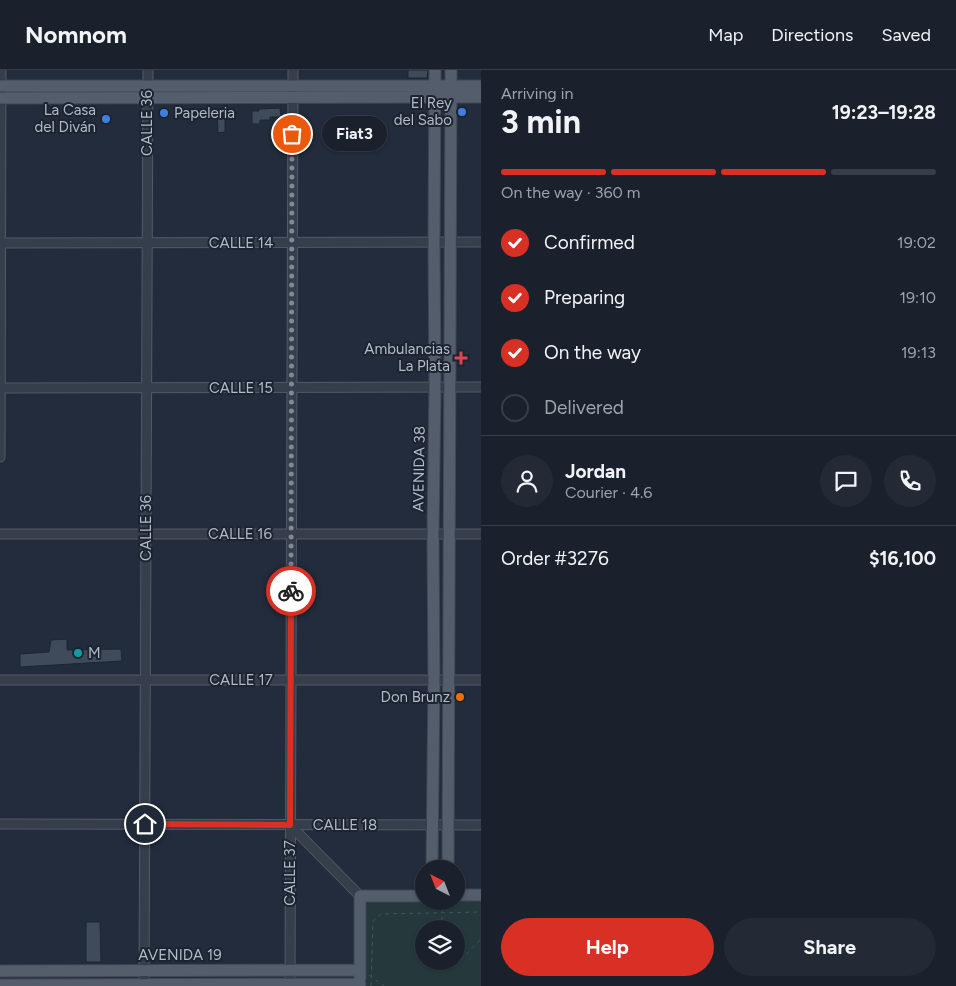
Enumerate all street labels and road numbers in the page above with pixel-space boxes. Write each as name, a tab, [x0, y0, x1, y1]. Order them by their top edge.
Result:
street label: CALLE 36	[138, 90, 156, 156]
street label: CALLE 14	[209, 234, 273, 252]
street label: CALLE 15	[209, 379, 273, 397]
street label: AVENIDA 38	[409, 426, 429, 512]
street label: CALLE 36	[137, 495, 155, 561]
street label: CALLE 16	[208, 525, 272, 543]
street label: CALLE 17	[209, 671, 273, 689]
street label: CALLE 18	[313, 816, 377, 834]
street label: CALLE 37	[281, 840, 299, 906]
street label: AVENIDA 19	[138, 946, 222, 964]

